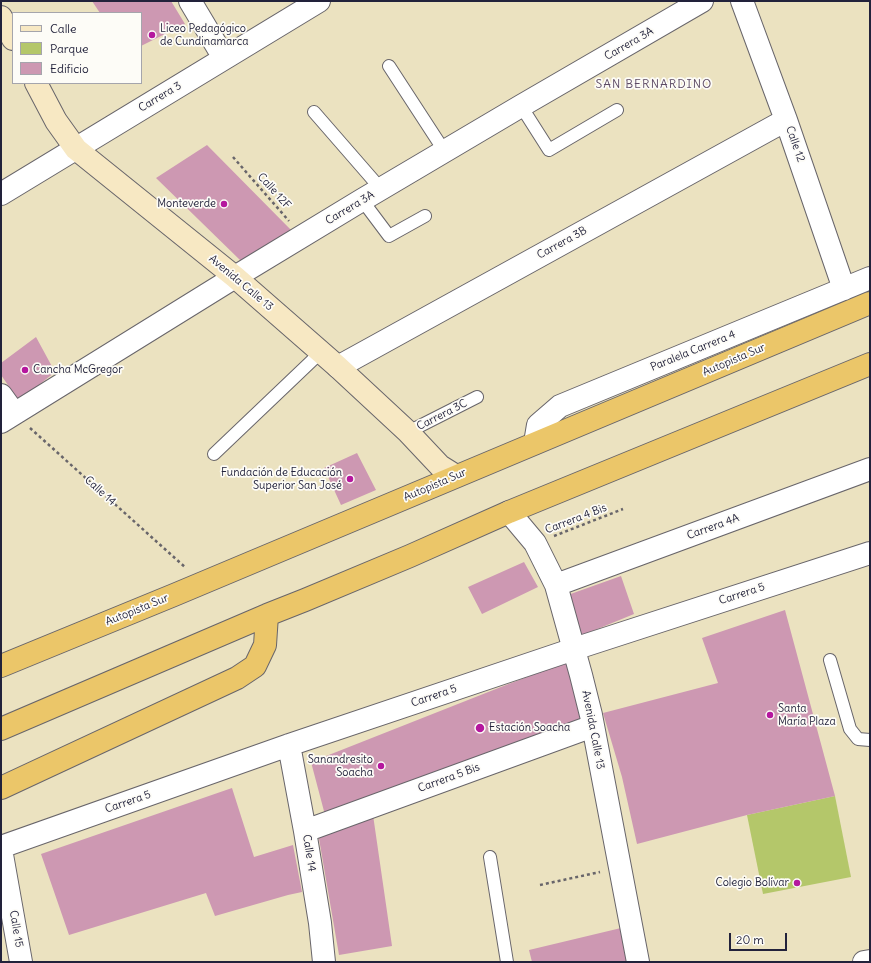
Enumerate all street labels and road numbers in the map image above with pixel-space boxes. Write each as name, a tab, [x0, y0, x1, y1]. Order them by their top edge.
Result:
street label: Carrera 3A	[602, 25, 656, 63]
street label: Carrera 3	[136, 79, 184, 115]
street label: Calle 12	[783, 124, 807, 164]
street label: Calle 12F	[255, 170, 293, 212]
street label: Carrera 3A	[323, 188, 377, 228]
street label: Carrera 3B	[535, 224, 589, 262]
street label: Avenida Calle 13	[206, 252, 276, 314]
street label: Paralela Carrera 4	[648, 328, 738, 374]
street label: Autopista Sur	[701, 341, 767, 379]
street label: Carrera 3C	[415, 397, 469, 433]
street label: Autopista Sur	[402, 466, 468, 504]
street label: Calle 14	[82, 474, 118, 508]
street label: Carrera 4 Bis	[543, 501, 609, 537]
street label: Carrera 4A	[685, 511, 741, 543]
street label: Carrera 5	[717, 580, 767, 608]
street label: Autopista Sur	[104, 591, 170, 629]
street label: Carrera 5	[409, 682, 459, 710]
street label: Avenida Calle 13	[579, 689, 607, 771]
street label: Carrera 5 Bis	[416, 761, 482, 795]
street label: Carrera 5	[103, 788, 153, 816]
street label: Calle 14	[300, 833, 318, 873]
street label: Calle 15	[6, 909, 26, 949]

